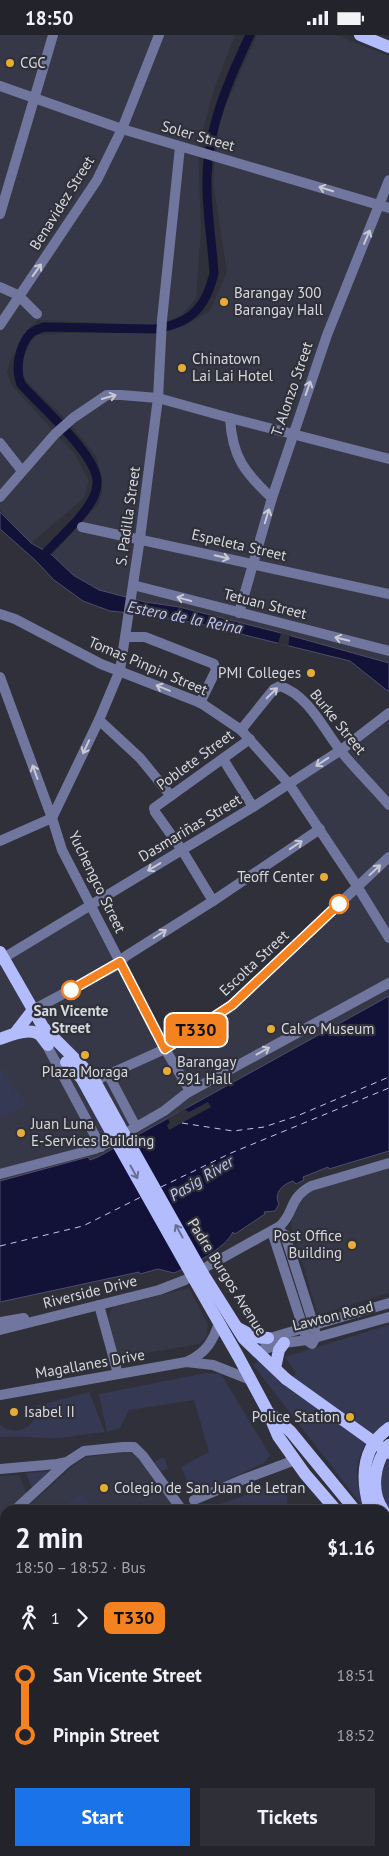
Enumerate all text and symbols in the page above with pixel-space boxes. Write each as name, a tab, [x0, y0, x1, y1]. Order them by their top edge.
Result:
text: 18:50	[25, 6, 73, 30]
place label: CGC	[20, 53, 46, 72]
marker: CGC	[4, 57, 16, 69]
street label: Soler Street	[159, 116, 237, 155]
street label: Benavidez Street	[25, 152, 98, 253]
one-way arrow	[318, 183, 334, 193]
one-way arrow	[362, 230, 372, 245]
one-way arrow	[32, 263, 42, 277]
place label: Barangay 300 Barangay Hall	[234, 283, 324, 319]
marker: Barangay 300 Barangay Hall	[218, 296, 230, 308]
street label: T. Alonzo Street	[266, 339, 317, 439]
place label: Chinatown Lai Lai Hotel	[192, 349, 274, 385]
marker: Chinatown Lai Lai Hotel	[176, 362, 188, 374]
one-way arrow	[304, 381, 313, 397]
one-way arrow	[101, 392, 117, 401]
street label: S. Padilla Street	[111, 465, 144, 567]
one-way arrow	[262, 508, 272, 524]
street label: Espeleta Street	[190, 524, 288, 565]
one-way arrow	[214, 553, 230, 562]
street label: Tetuan Street	[222, 584, 309, 623]
one-way arrow	[177, 594, 193, 603]
water label: Estero de la Reina	[126, 596, 244, 638]
street label: Tomas Pinpin Street	[86, 632, 211, 699]
one-way arrow	[334, 634, 350, 643]
place label: PMI Colleges	[218, 663, 301, 682]
marker: PMI Colleges	[305, 667, 317, 679]
one-way arrow	[156, 683, 171, 693]
street label: Burke Street	[306, 685, 371, 758]
one-way arrow	[266, 687, 279, 699]
street label: Poblete Street	[152, 725, 237, 794]
one-way arrow	[81, 739, 91, 754]
one-way arrow	[315, 758, 329, 768]
one-way arrow	[30, 765, 39, 780]
street label: Dasmariñas Street	[135, 789, 245, 866]
street label: Yuchengco Street	[65, 828, 130, 936]
one-way arrow	[289, 840, 303, 850]
one-way arrow	[148, 863, 162, 873]
one-way arrow	[368, 864, 381, 876]
place label: Teoff Center	[237, 867, 314, 886]
marker: Teoff Center	[318, 871, 330, 883]
unlabelled marker	[329, 894, 349, 914]
street label: Escolta Street	[215, 926, 292, 1000]
one-way arrow	[153, 929, 167, 939]
marker: San Vicente Street	[61, 980, 81, 1000]
place label: San Vicente Street	[34, 1001, 109, 1037]
line badge: T330	[161, 1014, 231, 1046]
text: T330	[176, 1018, 216, 1041]
place label: Calvo Museum	[281, 1019, 374, 1038]
marker: Calvo Museum	[265, 1023, 277, 1035]
one-way arrow	[256, 1046, 270, 1056]
marker: Plaza Moraga	[79, 1049, 91, 1061]
place label: Barangay 291 Hall	[177, 1052, 236, 1088]
place label: Plaza Moraga	[42, 1062, 128, 1081]
marker: Barangay 291 Hall	[161, 1065, 173, 1077]
place label: Juan Luna E-Services Building	[30, 1114, 154, 1150]
marker: Juan Luna E-Services Building	[15, 1127, 27, 1139]
water label: Pasig River	[165, 1150, 238, 1205]
one-way arrow	[129, 1165, 139, 1180]
street label: Padre Burgos Avenue	[184, 1215, 271, 1339]
one-way arrow	[174, 1225, 184, 1239]
place label: Post Office Building	[274, 1226, 342, 1262]
marker: Post Office Building	[346, 1239, 358, 1251]
street label: Riverside Drive	[41, 1271, 139, 1312]
street label: Lawton Road	[290, 1296, 375, 1335]
street label: Magallanes Drive	[34, 1345, 146, 1382]
place label: Isabel II	[24, 1402, 75, 1421]
marker: Isabel II	[8, 1406, 20, 1418]
place label: Police Station	[252, 1407, 340, 1426]
marker: Police Station	[344, 1411, 356, 1423]
place label: Colegio de San Juan de Letran	[114, 1478, 305, 1497]
marker: Colegio de San Juan de Letran	[98, 1482, 110, 1494]
text: 2 min	[15, 1519, 83, 1556]
text: $1.16	[327, 1536, 375, 1560]
text: 18:50 – 18:52 · Bus	[15, 1557, 146, 1577]
icon: walk	[15, 1604, 43, 1632]
icon: forward	[68, 1604, 96, 1632]
text: T330	[114, 1606, 155, 1629]
text: 1	[51, 1608, 60, 1628]
text: San Vicente Street	[53, 1663, 202, 1687]
text: 18:51	[337, 1665, 375, 1685]
text: Pinpin Street	[53, 1723, 159, 1747]
text: 18:52	[337, 1725, 375, 1745]
button: Start	[15, 1788, 190, 1846]
button: Tickets	[200, 1788, 375, 1846]

